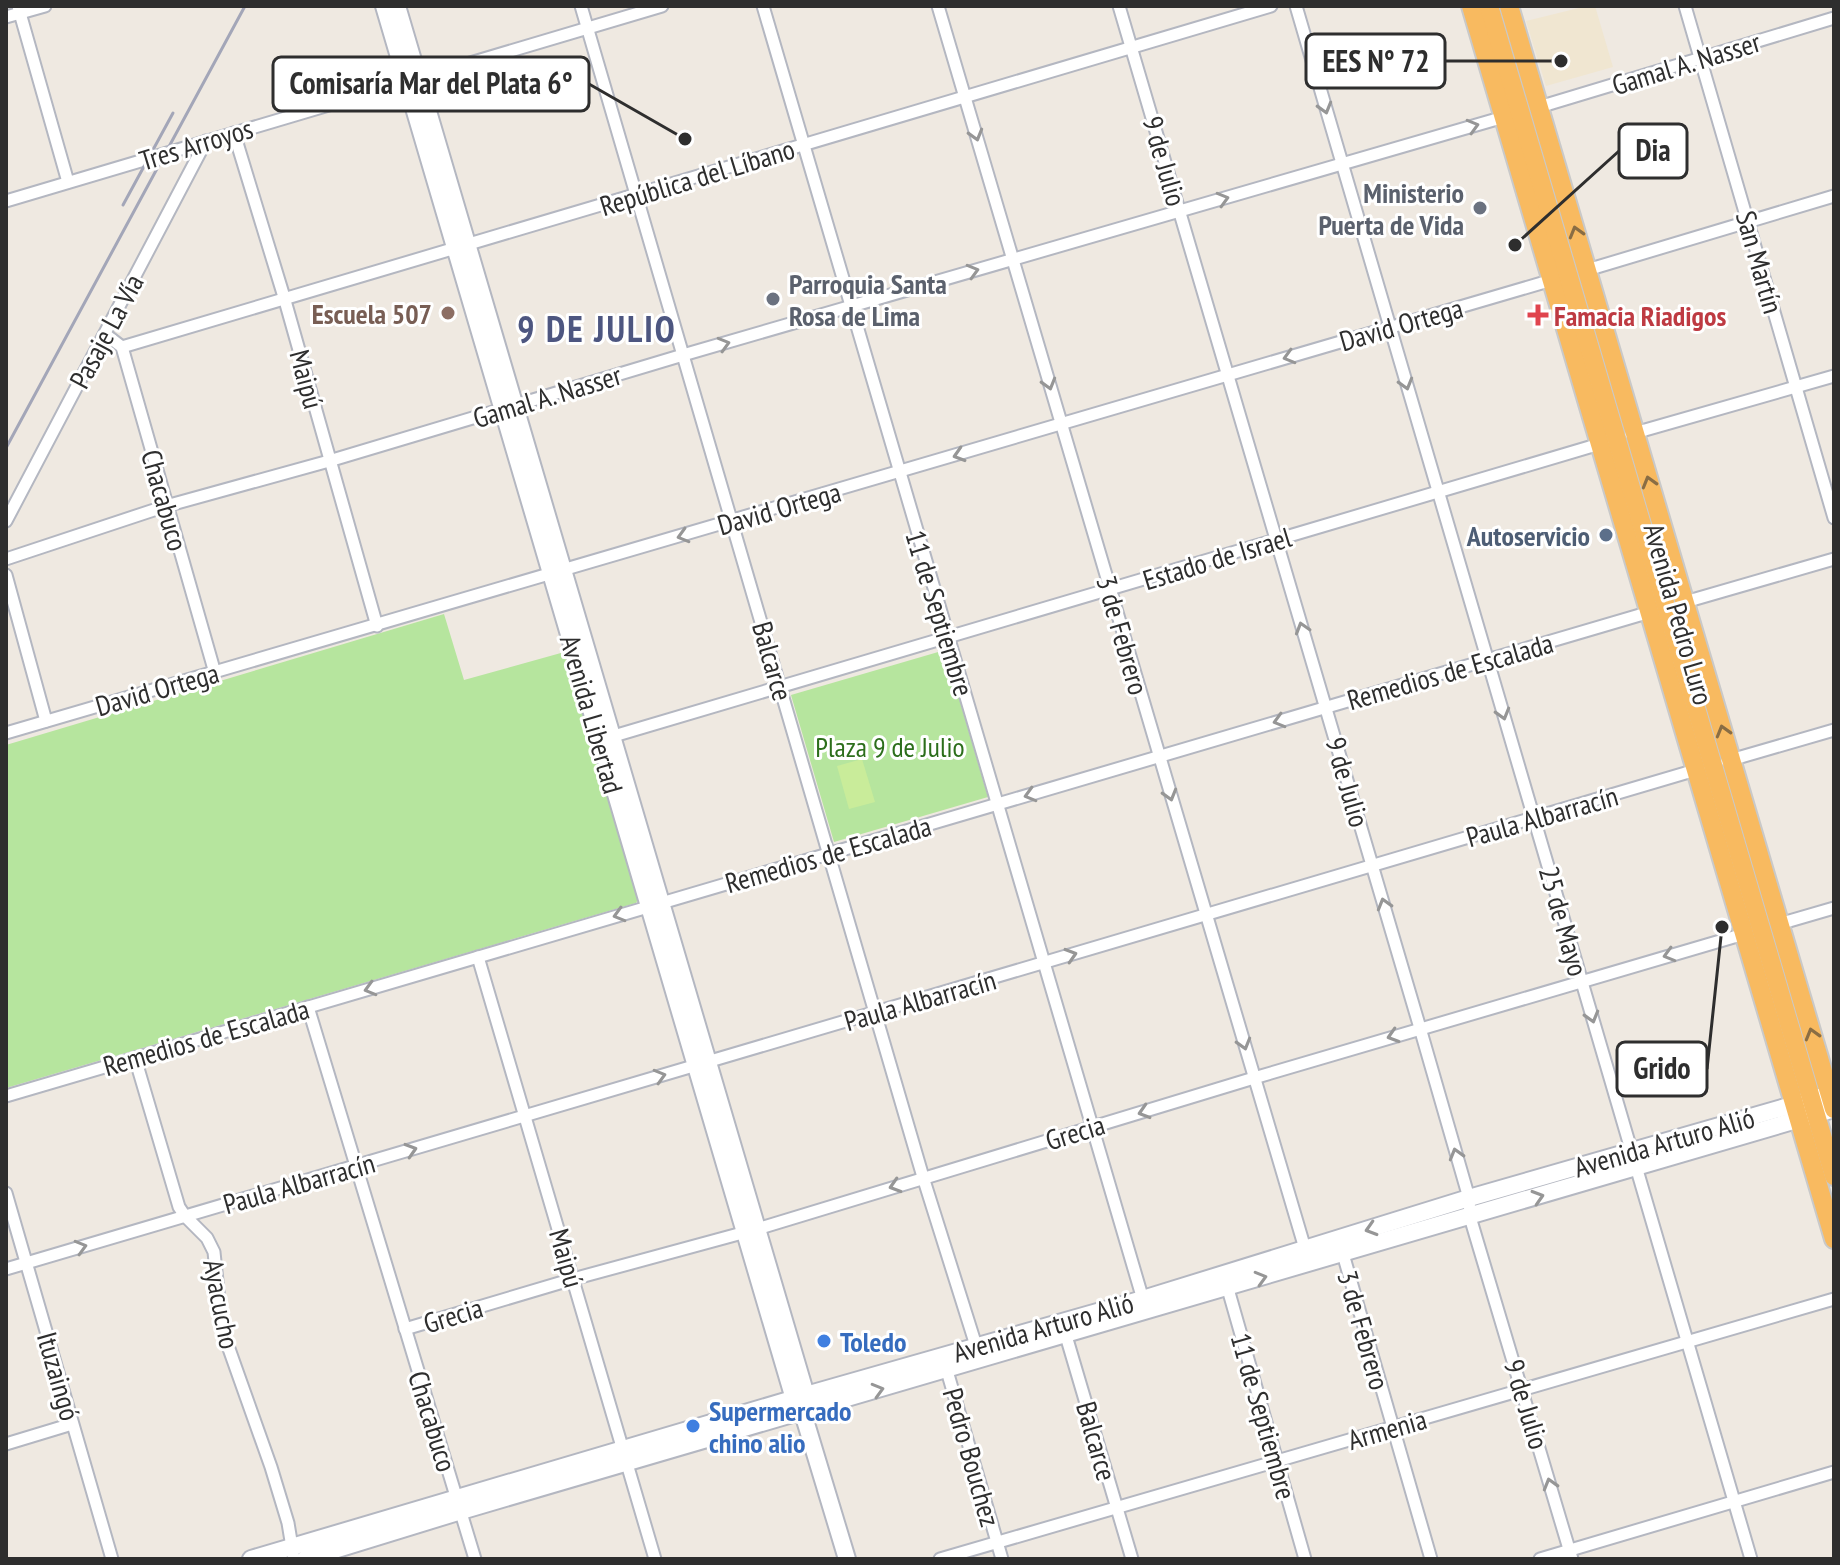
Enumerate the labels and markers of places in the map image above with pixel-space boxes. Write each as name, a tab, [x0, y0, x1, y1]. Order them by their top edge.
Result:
callout: EES N° 72	[1306, 34, 1445, 88]
callout: Comisaría Mar del Plata 6°	[273, 57, 589, 111]
callout: Dia	[1619, 124, 1687, 178]
place label: Ministerio Puerta de Vida	[1319, 174, 1464, 243]
marker: Ministerio Puerta de Vida	[1471, 199, 1489, 217]
place label: Parroquia Santa Rosa de Lima	[789, 265, 947, 334]
marker: Parroquia Santa Rosa de Lima	[764, 290, 782, 308]
place label: Escuela 507	[312, 295, 432, 332]
place label: Famacia Riadigos	[1554, 297, 1726, 334]
marker: Escuela 507	[439, 304, 457, 322]
marker: Famacia Riadigos	[1529, 306, 1547, 324]
place label: Autoservicio	[1466, 517, 1590, 554]
marker: Autoservicio	[1597, 526, 1615, 544]
callout: Grido	[1617, 1042, 1707, 1096]
place label: Toledo	[840, 1323, 907, 1360]
marker: Toledo	[815, 1332, 833, 1350]
place label: Supermercado chino alio	[709, 1392, 852, 1461]
marker: Supermercado chino alio	[684, 1417, 702, 1435]

